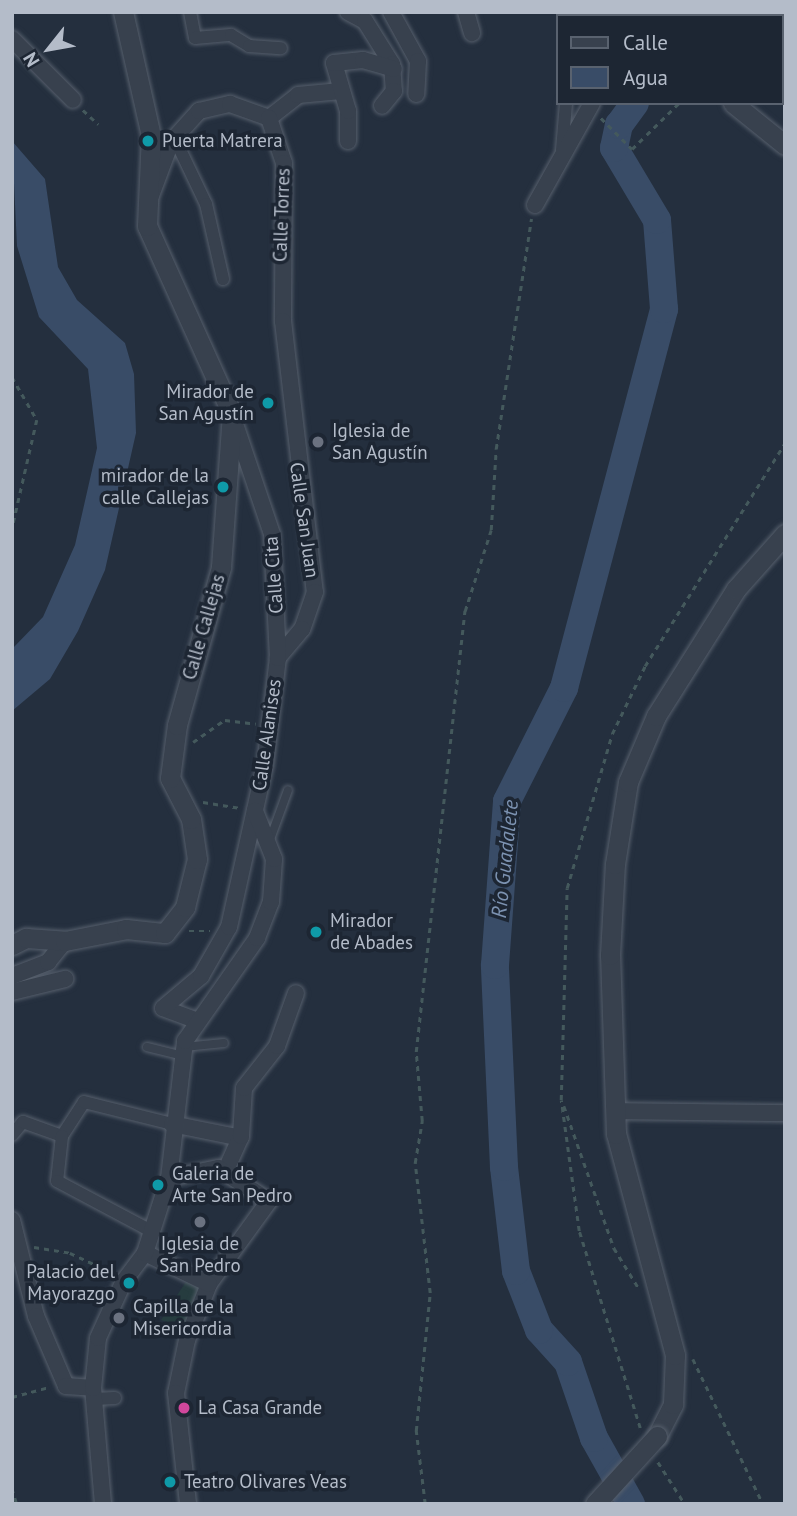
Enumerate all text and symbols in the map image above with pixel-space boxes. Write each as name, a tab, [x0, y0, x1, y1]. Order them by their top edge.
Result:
north arrow	[14, 14, 84, 84]
legend	[556, 14, 783, 105]
text: Calle	[623, 29, 668, 56]
text: N	[18, 48, 45, 71]
text: Agua	[623, 64, 668, 91]
place label: Puerta Matrera	[162, 130, 283, 152]
marker: Puerta Matrera	[140, 133, 156, 149]
street label: Calle Torres	[269, 167, 295, 263]
place label: Mirador de San Agustín	[158, 381, 254, 425]
marker: Mirador de San Agustín	[260, 395, 276, 411]
place label: Iglesia de San Agustín	[332, 420, 428, 464]
marker: Iglesia de San Agustín	[310, 434, 326, 450]
street label: Calle San Juan	[285, 461, 323, 579]
place label: mirador de la calle Callejas	[101, 465, 209, 509]
marker: mirador de la calle Callejas	[215, 479, 231, 495]
street label: Calle Cita	[260, 536, 288, 614]
street label: Calle Callejas	[178, 571, 230, 683]
street label: Calle Alanises	[248, 677, 286, 793]
water label: Río Guadalete	[486, 799, 524, 919]
place label: Mirador de Abades	[330, 910, 414, 954]
marker: Mirador de Abades	[308, 924, 324, 940]
place label: Galeria de Arte San Pedro	[172, 1163, 293, 1207]
marker: Galeria de Arte San Pedro	[150, 1177, 166, 1193]
marker: Iglesia de San Pedro	[192, 1214, 208, 1230]
place label: Iglesia de San Pedro	[159, 1233, 241, 1277]
place label: Palacio del Mayorazgo	[26, 1261, 115, 1305]
marker: Palacio del Mayorazgo	[121, 1275, 137, 1291]
place label: Capilla de la Misericordia	[133, 1296, 234, 1340]
marker: Capilla de la Misericordia	[111, 1310, 127, 1326]
place label: La Casa Grande	[198, 1397, 322, 1419]
marker: La Casa Grande	[176, 1400, 192, 1416]
place label: Teatro Olivares Veas	[184, 1471, 348, 1493]
marker: Teatro Olivares Veas	[162, 1474, 178, 1490]

